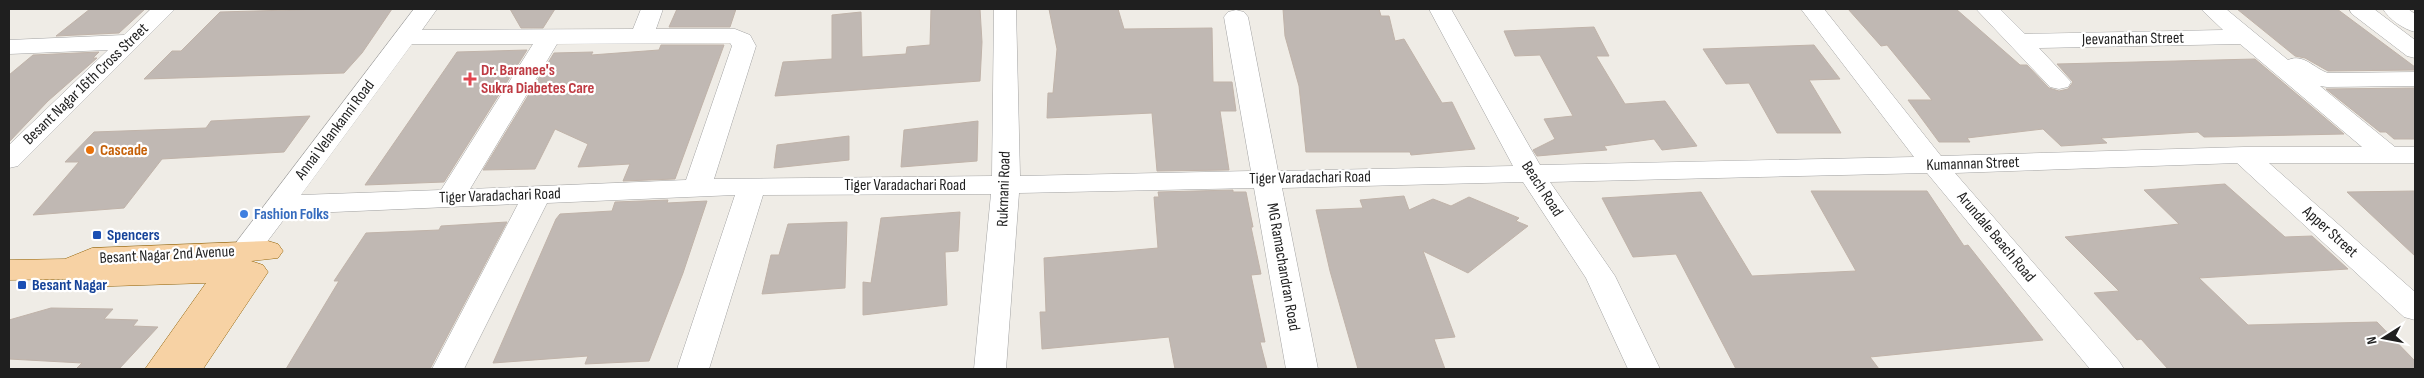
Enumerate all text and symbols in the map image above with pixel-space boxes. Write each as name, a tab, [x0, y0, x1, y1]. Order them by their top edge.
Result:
street label: Besant Nagar 16th Cross Street	[19, 19, 153, 149]
street label: Jeevanathan Street	[2081, 29, 2184, 49]
place label: Dr. Baranee's Sukra Diabetes Care	[481, 61, 595, 98]
marker: Dr. Baranee's Sukra Diabetes Care	[463, 72, 477, 86]
street label: Annai Velankanni Road	[291, 76, 379, 184]
place label: Cascade	[100, 141, 148, 160]
marker: Cascade	[84, 144, 96, 156]
street label: Rukmani Road	[993, 151, 1015, 227]
street label: Kumannan Street	[1926, 153, 2020, 175]
street label: Beach Road	[1517, 158, 1567, 220]
street label: Tiger Varadachari Road	[1249, 167, 1371, 189]
street label: Tiger Varadachari Road	[844, 176, 966, 195]
street label: Tiger Varadachari Road	[439, 184, 561, 208]
street label: Arundale Beach Road	[1952, 187, 2039, 286]
street label: MG Ramachandran Road	[1262, 202, 1304, 332]
street label: Apper Street	[2298, 202, 2362, 262]
place label: Fashion Folks	[254, 205, 329, 224]
marker: Fashion Folks	[238, 208, 250, 220]
place label: Spencers	[107, 226, 160, 245]
marker: Spencers	[91, 229, 103, 241]
street label: Besant Nagar 2nd Avenue	[99, 242, 235, 268]
place label: Besant Nagar	[32, 276, 107, 295]
marker: Besant Nagar	[16, 279, 28, 291]
north arrow	[2359, 313, 2409, 363]
text: N	[2363, 335, 2381, 346]

